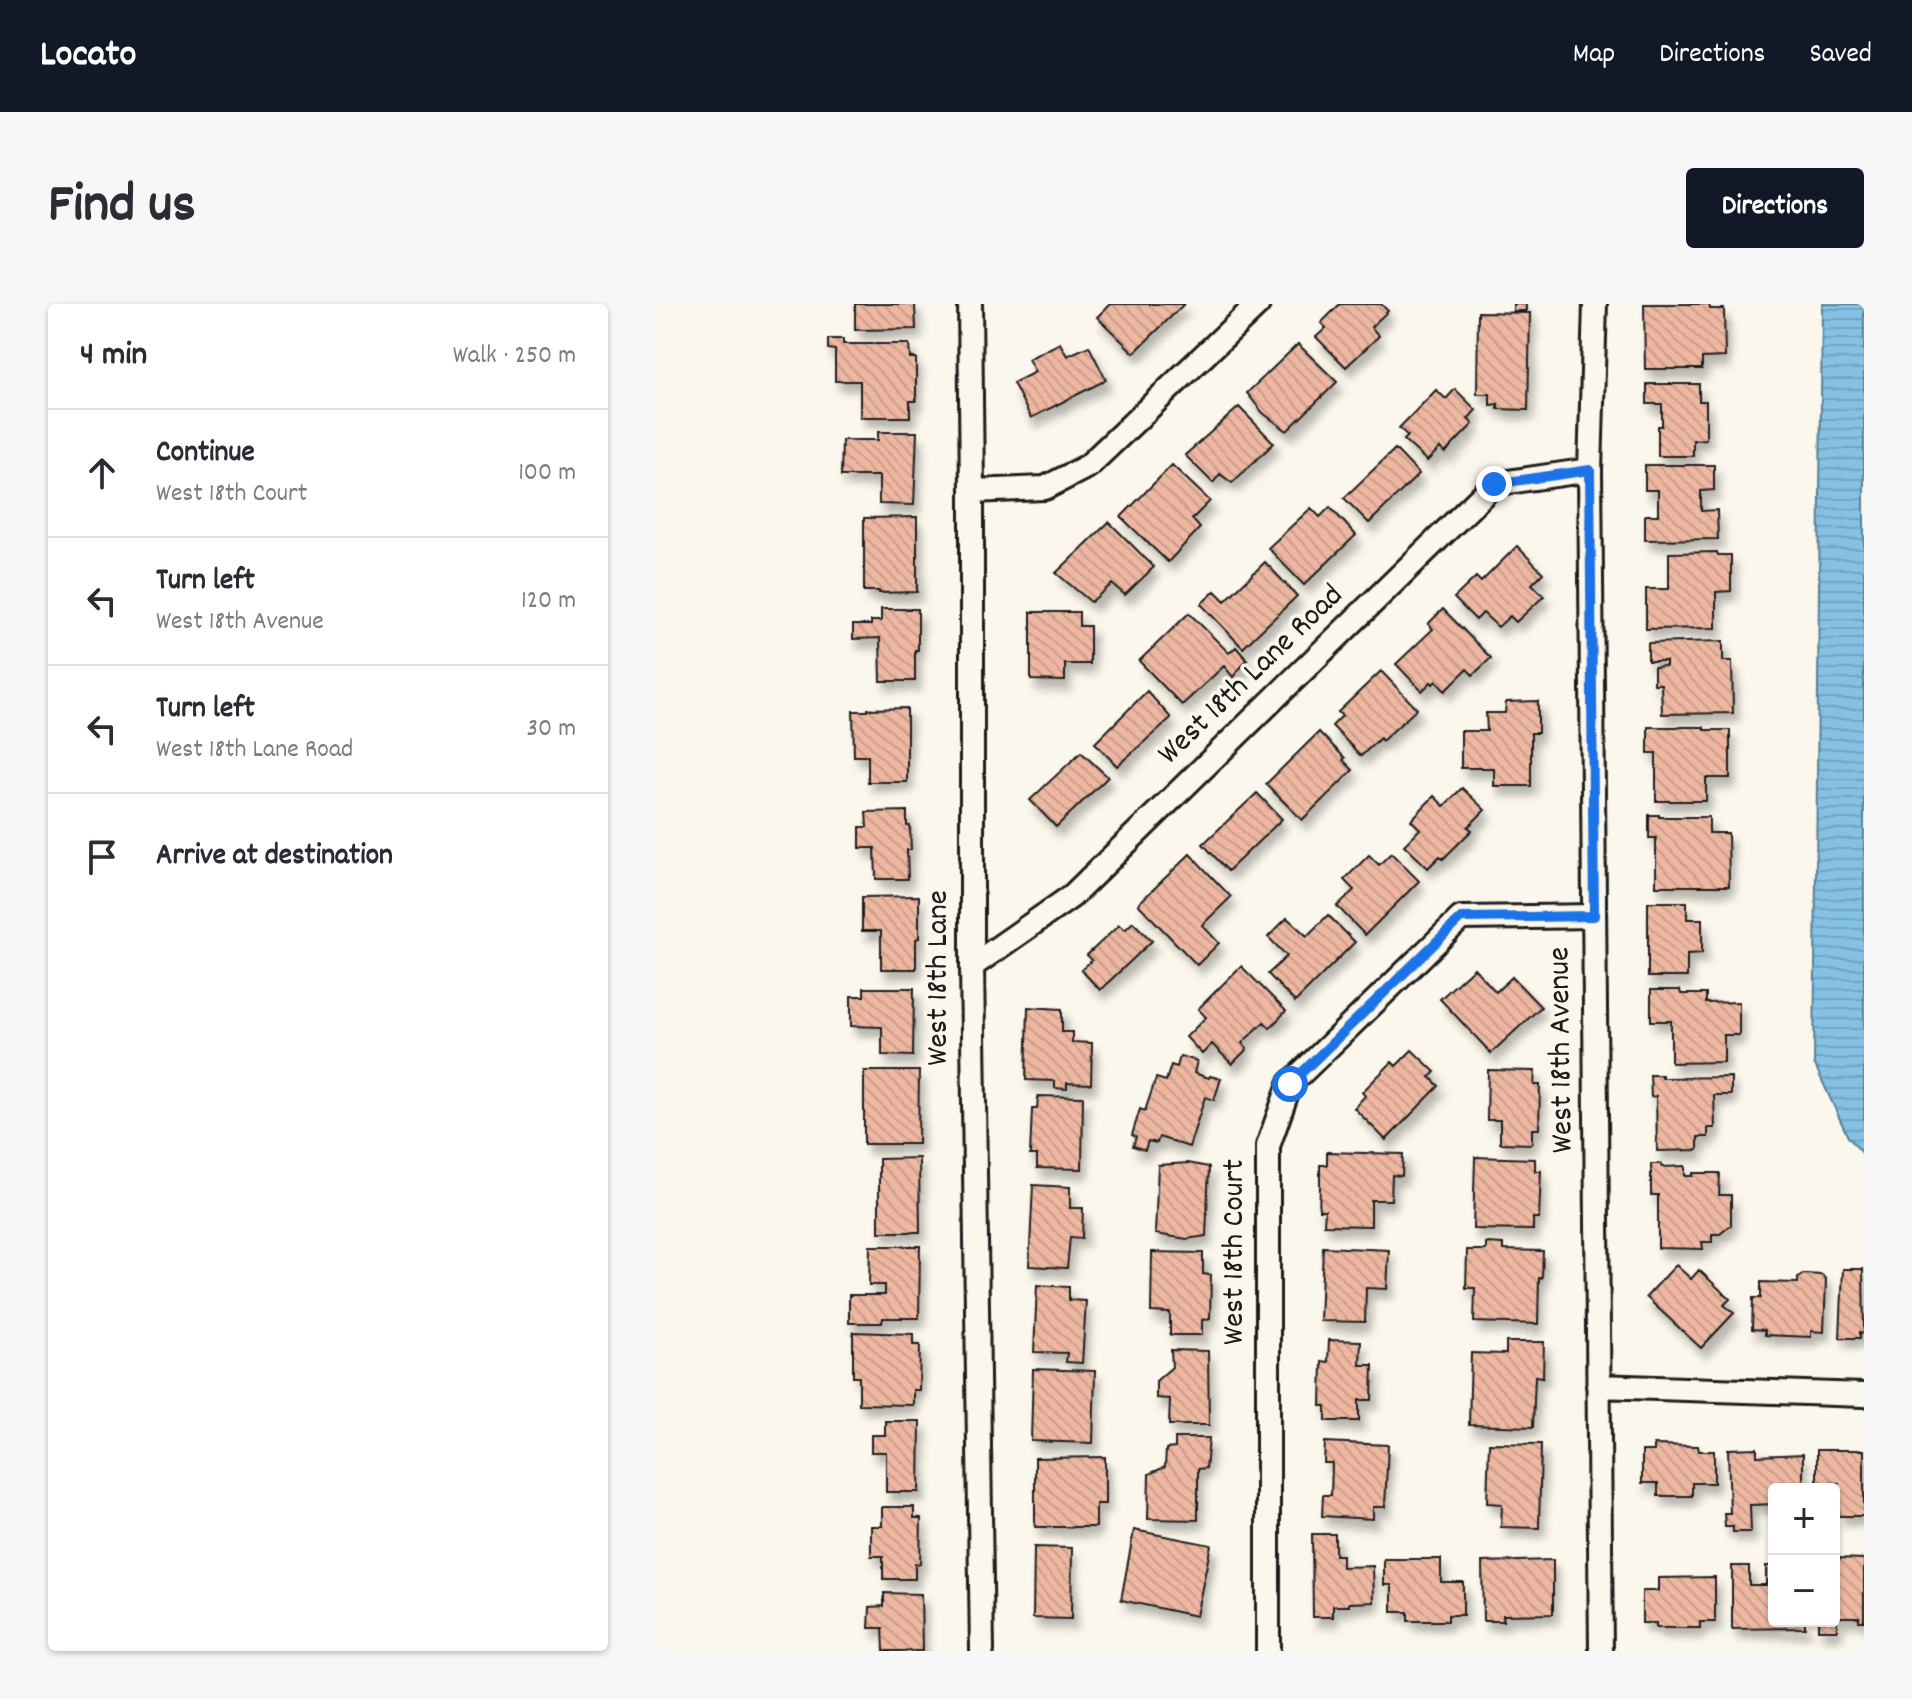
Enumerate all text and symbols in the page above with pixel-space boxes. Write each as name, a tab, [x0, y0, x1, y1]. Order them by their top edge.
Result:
text: Locato	[40, 29, 136, 84]
text: Map	[1573, 36, 1615, 76]
text: Directions	[1659, 36, 1765, 76]
text: Saved	[1809, 36, 1872, 76]
text: Find us	[48, 168, 196, 248]
button: Directions	[1686, 168, 1864, 248]
text: 4 min	[80, 332, 147, 381]
text: Walk · 250 m	[453, 338, 576, 375]
text: Continue	[156, 433, 255, 476]
icon: ahead	[80, 451, 124, 495]
text: 100 m	[518, 455, 576, 492]
route end	[1476, 466, 1512, 502]
text: West 18th Court	[156, 476, 307, 513]
text: Turn left	[156, 561, 255, 604]
street label: West 18th Lane Road	[1149, 575, 1355, 777]
icon: left	[80, 579, 124, 623]
text: 120 m	[521, 583, 576, 620]
text: West 18th Avenue	[156, 604, 324, 641]
text: Turn left	[156, 689, 255, 732]
icon: left	[80, 707, 124, 751]
text: 30 m	[526, 711, 576, 748]
text: West 18th Lane Road	[156, 732, 353, 769]
icon: arrive	[80, 835, 124, 879]
text: Arrive at destination	[156, 836, 393, 879]
street label: West 18th Lane	[917, 890, 963, 1066]
street label: West 18th Avenue	[1538, 946, 1588, 1154]
route start	[1272, 1066, 1308, 1102]
street label: West 18th Court	[1213, 1159, 1259, 1345]
map controls	[1768, 1483, 1840, 1627]
button: +	[1768, 1483, 1840, 1555]
button: −	[1768, 1555, 1840, 1627]

